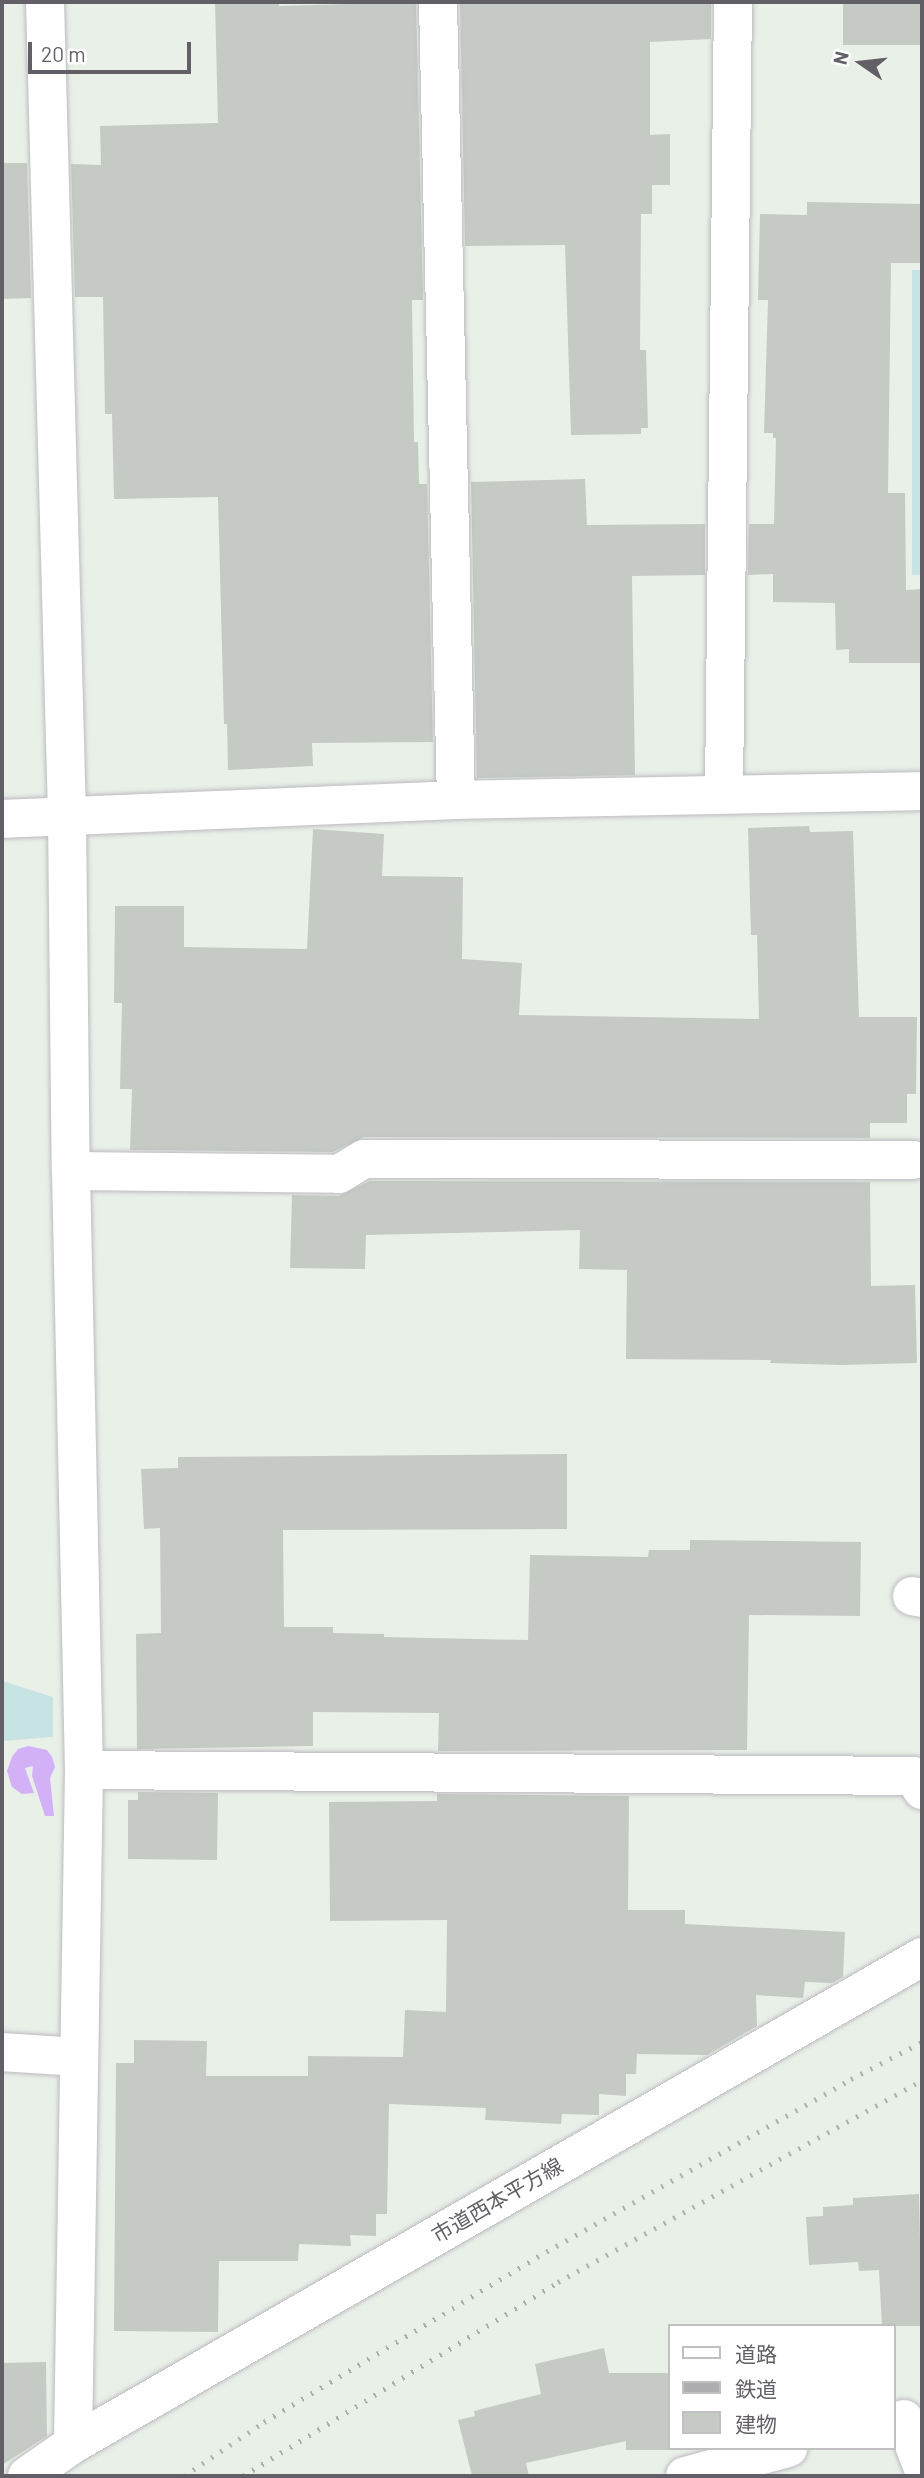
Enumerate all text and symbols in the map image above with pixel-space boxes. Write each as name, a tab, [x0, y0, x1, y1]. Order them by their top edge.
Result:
scale bar	[32, 28, 194, 72]
north arrow	[826, 28, 896, 98]
text: 20 m	[41, 41, 86, 66]
text: N	[827, 49, 853, 67]
street label: 市道西本平方線	[427, 2152, 567, 2248]
legend	[668, 2324, 896, 2450]
text: 道路	[735, 2341, 777, 2366]
text: 鉄道	[735, 2376, 777, 2401]
text: 建物	[735, 2411, 777, 2436]

